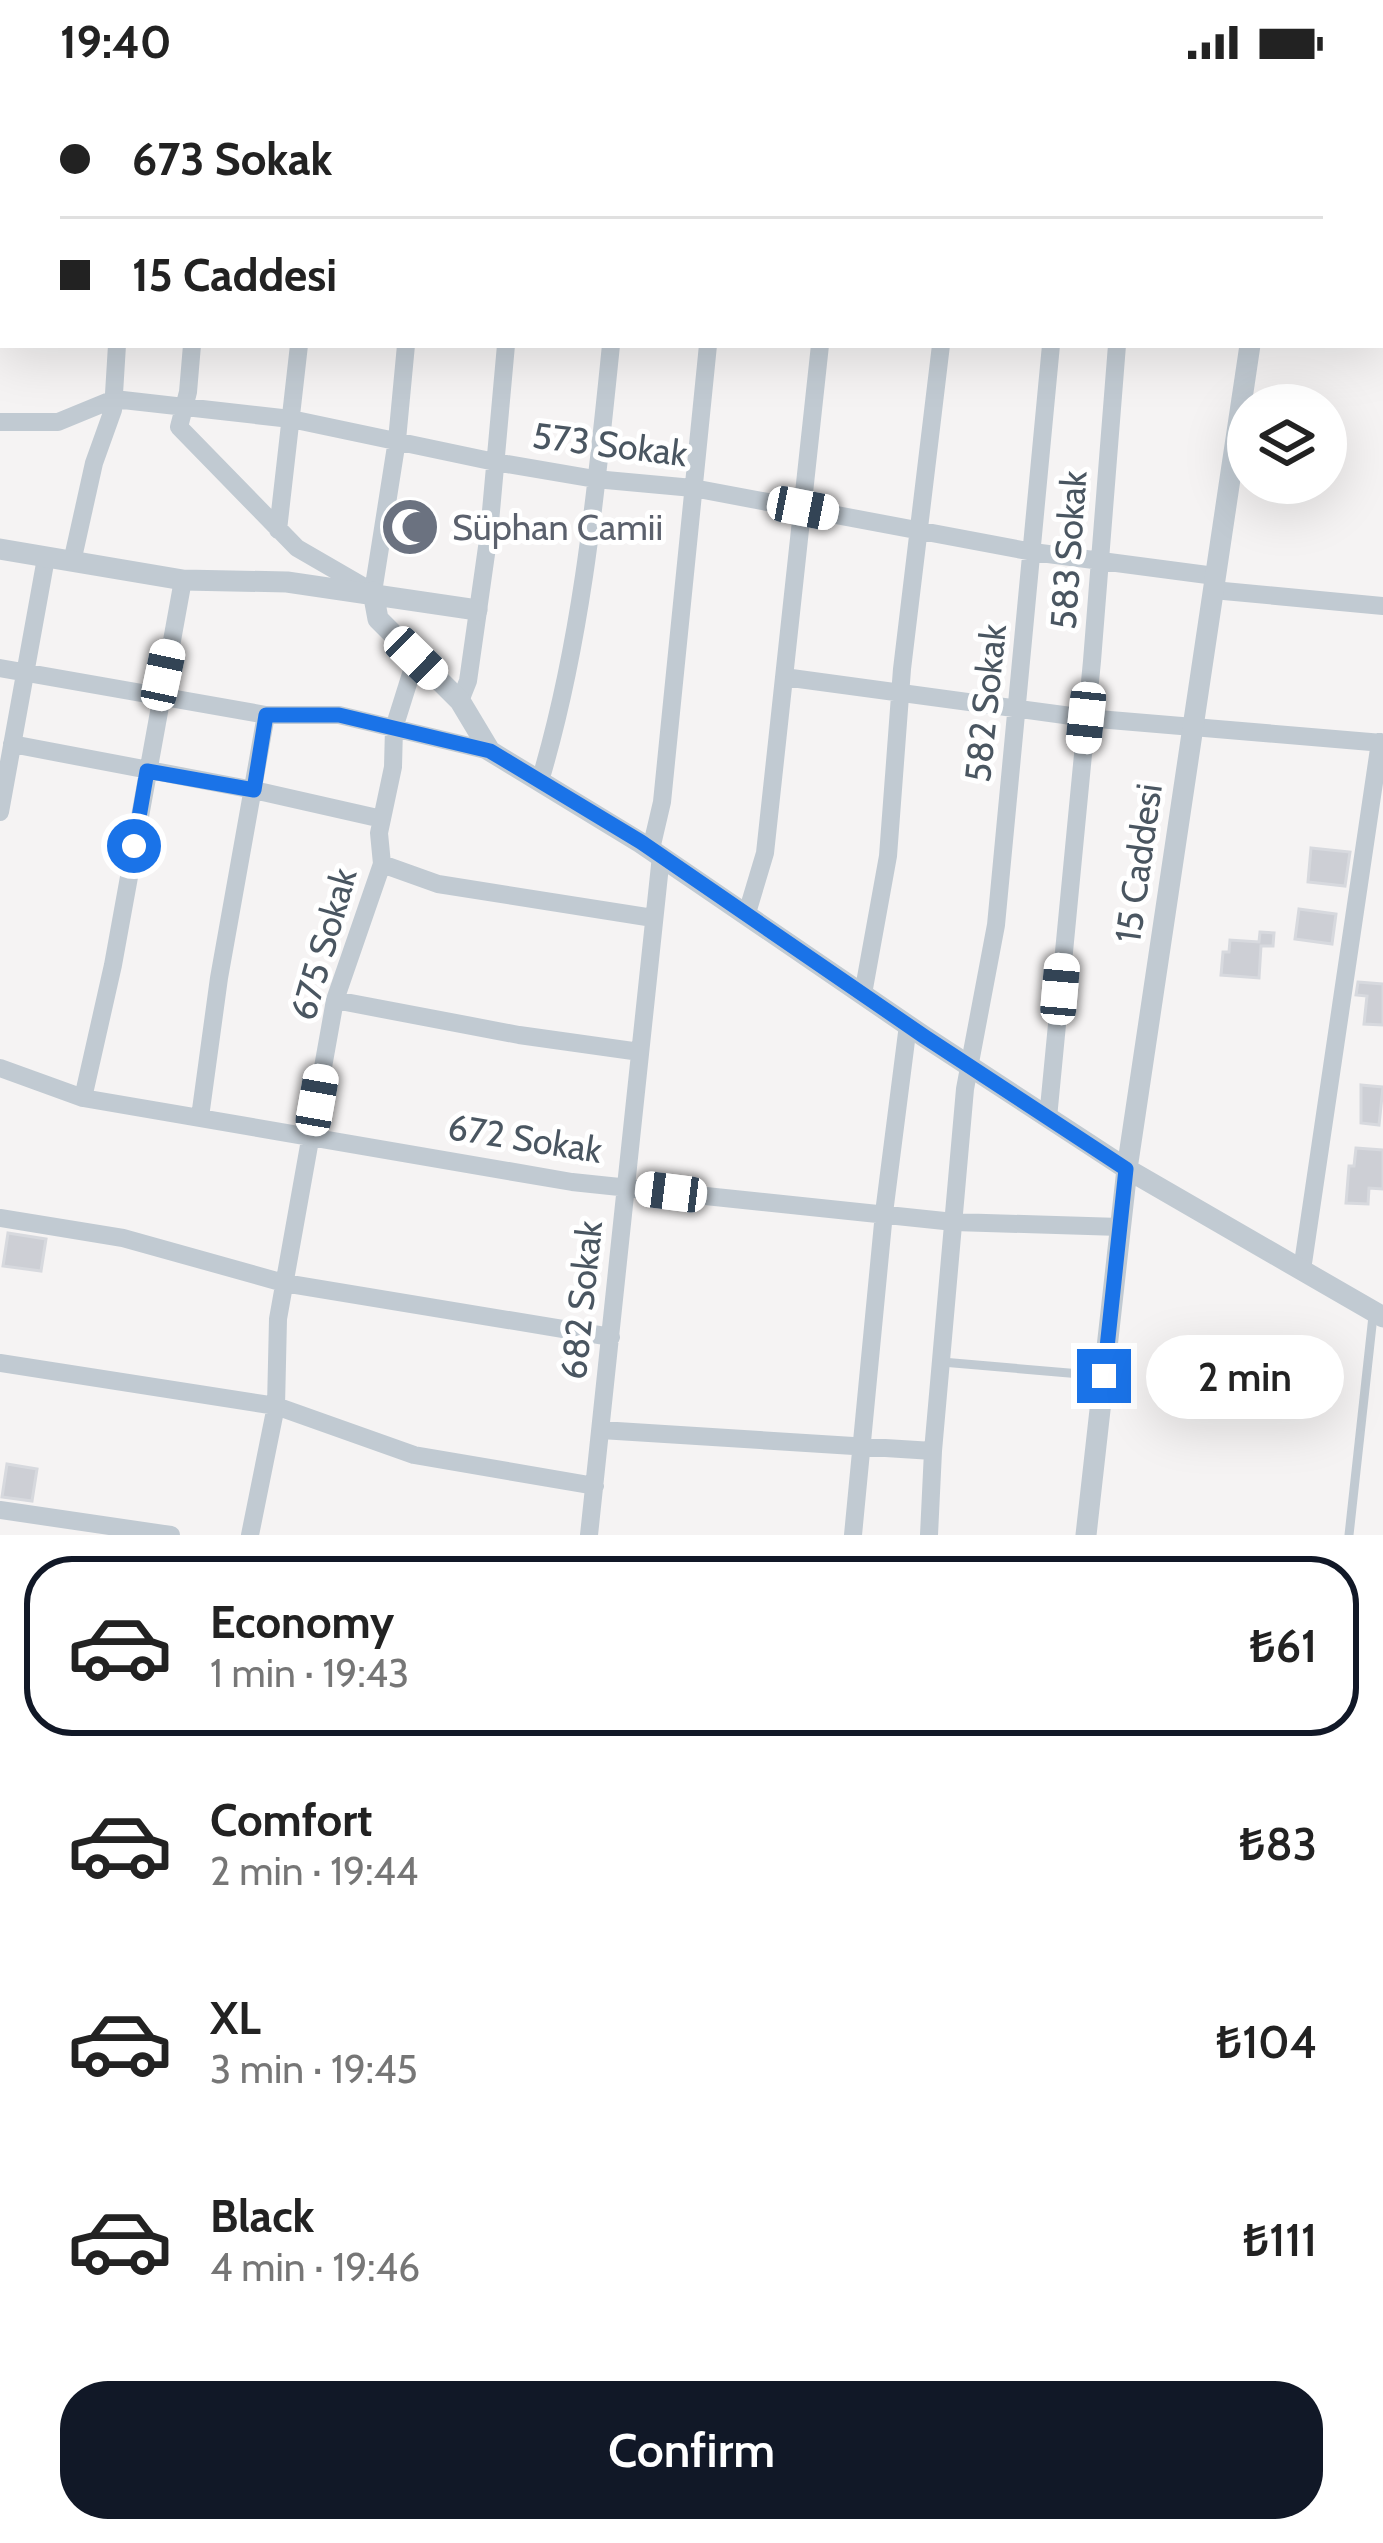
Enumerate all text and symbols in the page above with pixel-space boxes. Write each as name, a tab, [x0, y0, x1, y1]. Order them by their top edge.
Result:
text: 19:40	[60, 15, 172, 69]
text: 673 Sokak	[132, 132, 332, 186]
text: 15 Caddesi	[132, 248, 337, 302]
map controls	[1227, 384, 1347, 504]
button: layers	[1227, 384, 1347, 504]
street label: 573 Sokak	[530, 413, 691, 475]
street label: 583 Sokak	[1041, 468, 1096, 631]
car	[764, 483, 842, 533]
mosque icon: Süphan Camii	[379, 496, 441, 558]
place label: Süphan Camii	[452, 505, 663, 549]
car	[378, 620, 454, 696]
street label: 582 Sokak	[955, 621, 1015, 784]
car	[138, 636, 188, 714]
car	[1064, 680, 1108, 756]
street label: 15 Caddesi	[1105, 781, 1171, 945]
route start	[107, 819, 161, 873]
street label: 675 Sokak	[280, 862, 366, 1025]
car	[1039, 952, 1081, 1026]
car	[293, 1061, 341, 1139]
street label: 672 Sokak	[445, 1104, 606, 1172]
car	[633, 1170, 709, 1214]
street label: 682 Sokak	[551, 1218, 611, 1382]
callout: 2 min	[1146, 1334, 1344, 1418]
route end	[1077, 1349, 1131, 1403]
text: 2 min	[1198, 1353, 1292, 1401]
icon: car	[66, 1592, 174, 1700]
text: Economy	[210, 1595, 394, 1649]
text: ₺61	[1250, 1619, 1317, 1673]
text: 1 min · 19:43	[210, 1649, 409, 1697]
icon: car	[66, 1790, 174, 1898]
text: Comfort	[210, 1793, 373, 1847]
text: ₺83	[1239, 1817, 1317, 1871]
text: 2 min · 19:44	[210, 1847, 418, 1895]
icon: car	[66, 1988, 174, 2096]
text: XL	[210, 1991, 261, 2045]
text: ₺104	[1216, 2015, 1317, 2069]
text: 3 min · 19:45	[210, 2045, 418, 2093]
icon: car	[66, 2186, 174, 2294]
text: Black	[210, 2189, 314, 2243]
text: ₺111	[1243, 2213, 1317, 2267]
text: 4 min · 19:46	[210, 2243, 420, 2291]
button: Confirm	[60, 2381, 1323, 2519]

